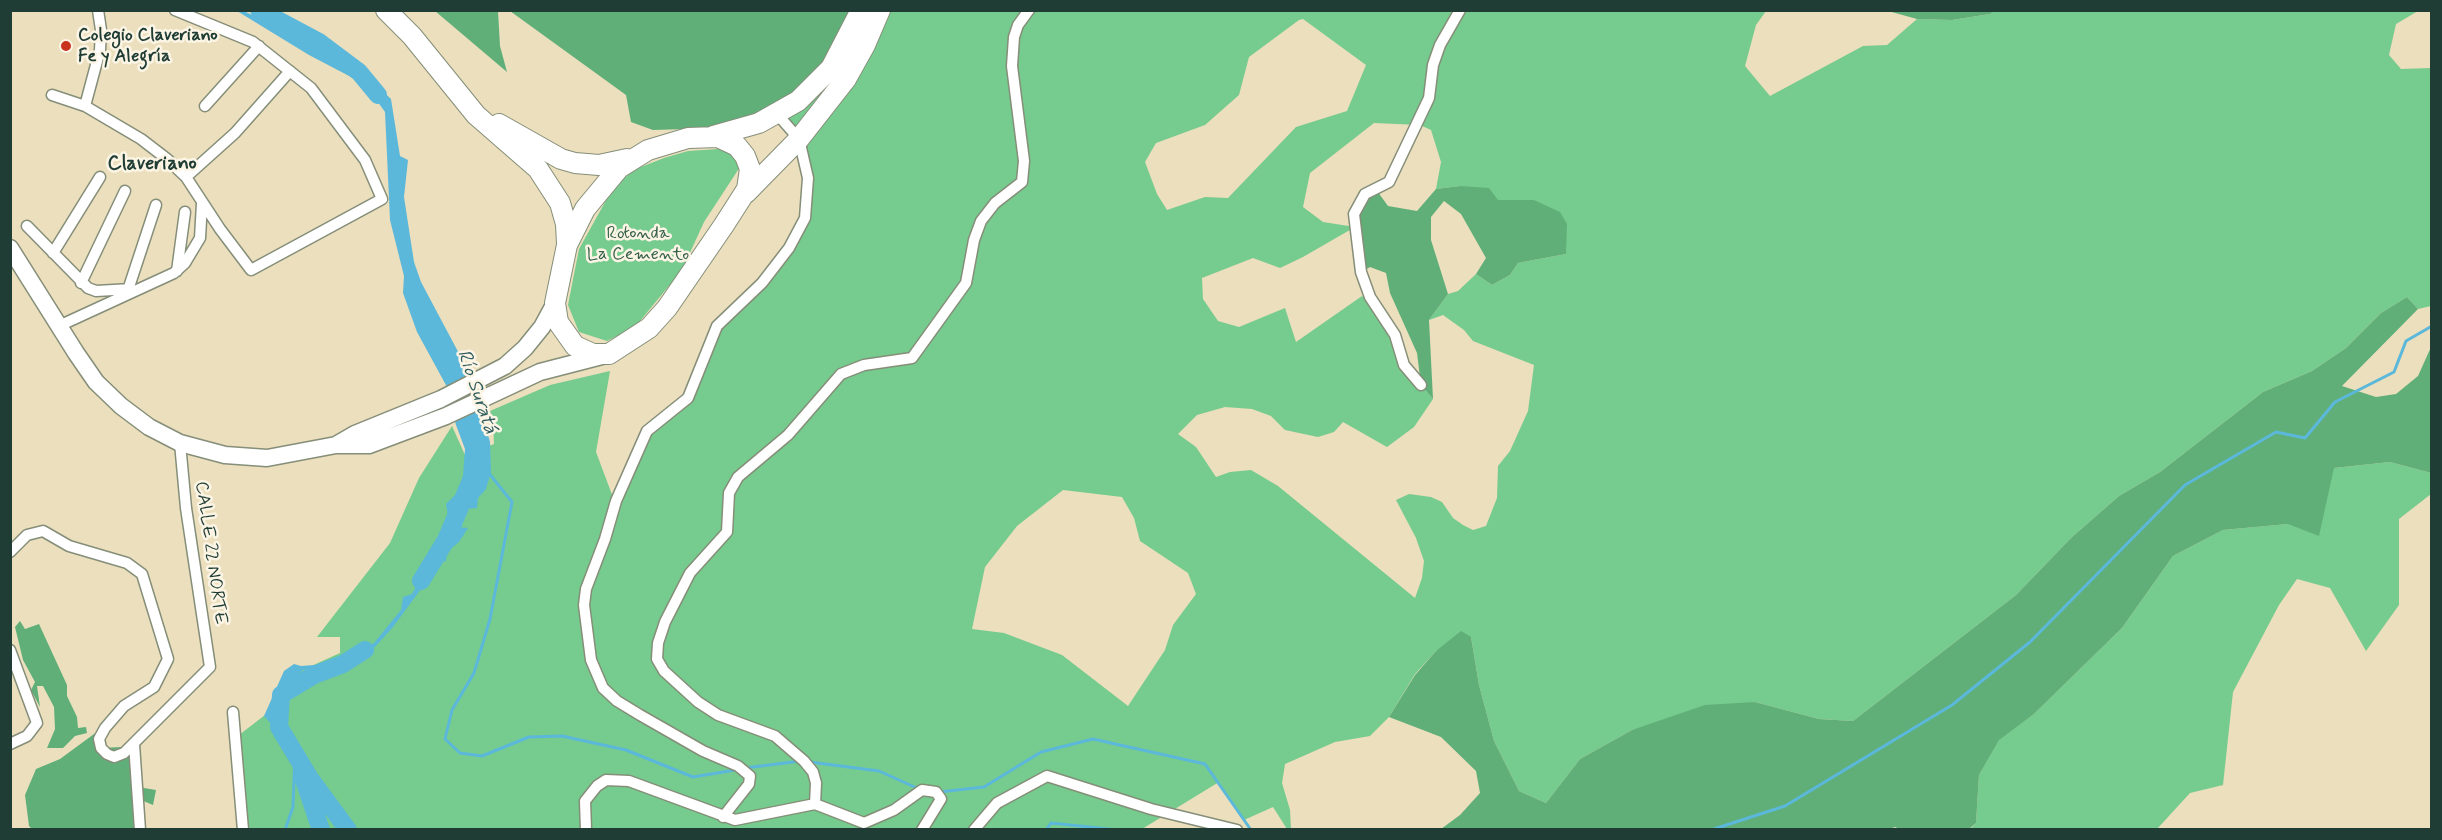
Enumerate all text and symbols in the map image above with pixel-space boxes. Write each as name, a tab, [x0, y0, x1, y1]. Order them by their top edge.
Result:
place label: Colegio Claveriano Fe y Alegría	[78, 25, 218, 68]
marker: Colegio Claveriano Fe y Alegría	[59, 39, 73, 53]
district label: Claveriano	[107, 153, 197, 177]
park label: Rotonda La Cemento	[587, 223, 689, 266]
water label: Río Suratá	[450, 347, 502, 437]
street label: CALLE 22 NORTE	[189, 480, 231, 626]

